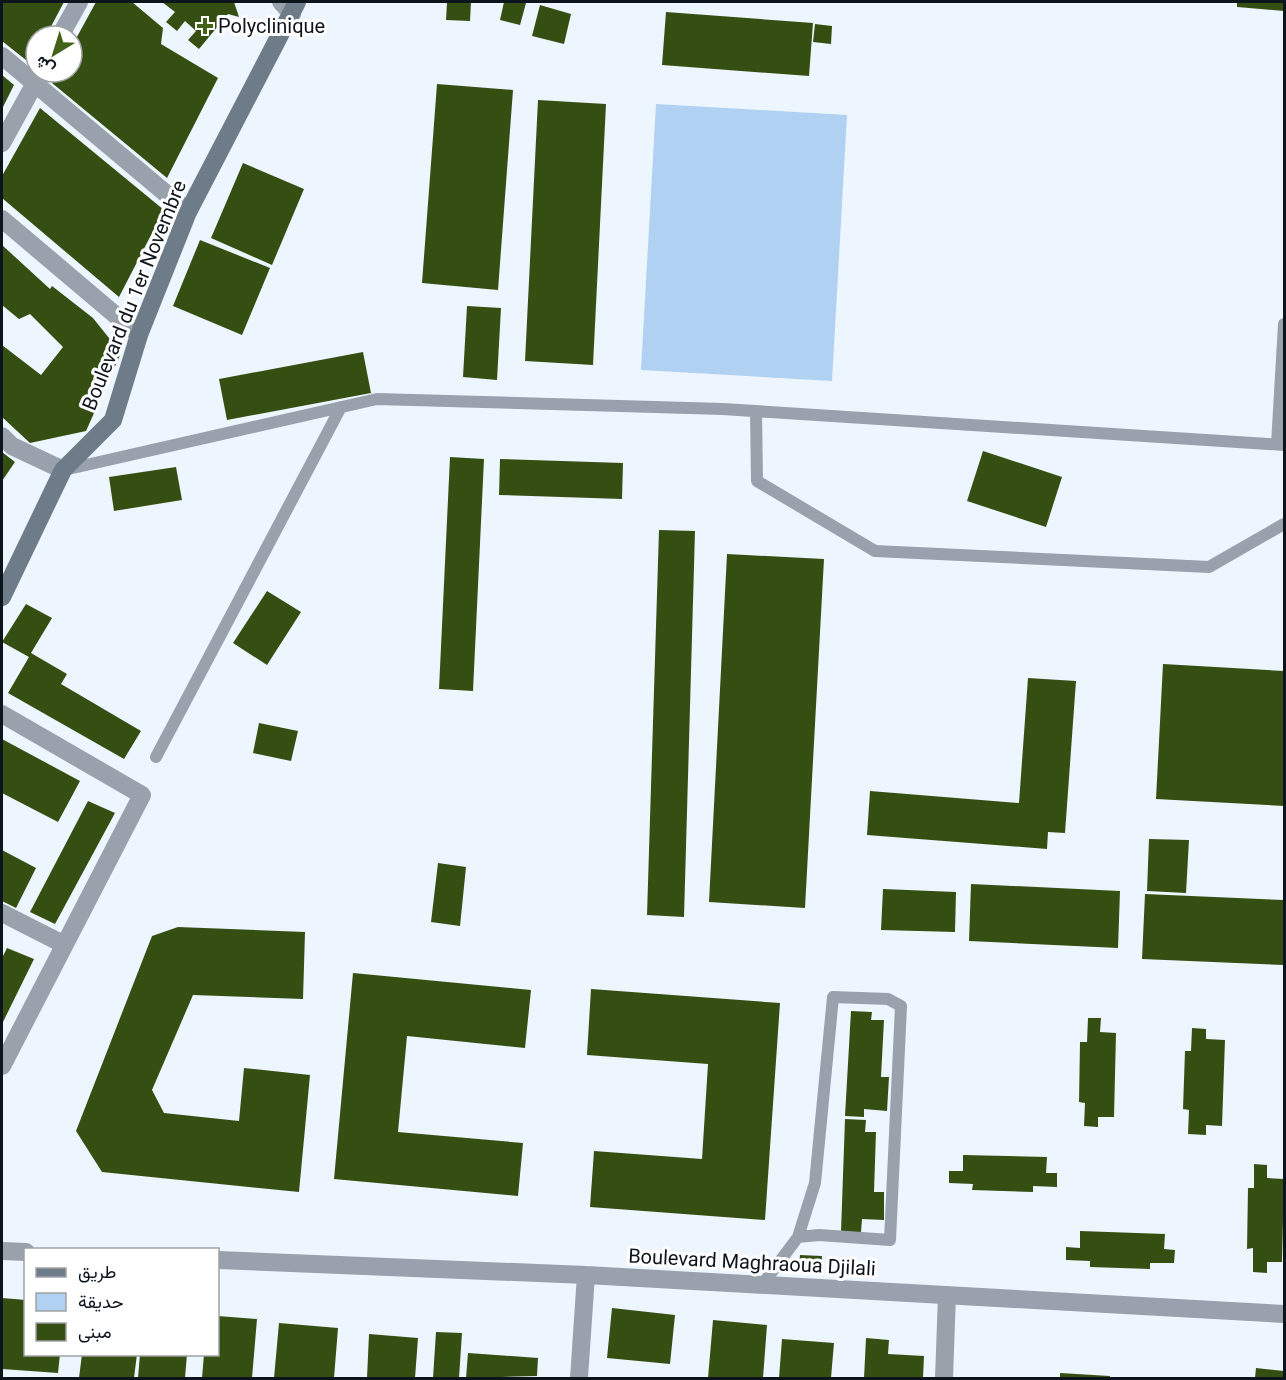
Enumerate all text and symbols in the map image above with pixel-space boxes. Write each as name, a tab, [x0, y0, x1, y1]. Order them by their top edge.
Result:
place label: Polyclinique	[218, 14, 325, 38]
marker: Polyclinique	[196, 17, 214, 35]
north arrow	[24, 24, 84, 84]
text: ش	[32, 52, 59, 79]
street label: Boulevard du 1er Novembre	[77, 176, 191, 414]
street label: Boulevard Maghraoua Djilali	[628, 1244, 876, 1280]
legend	[24, 1248, 219, 1356]
text: طريق	[78, 1261, 116, 1283]
text: حديقة	[78, 1291, 124, 1312]
text: مبنى	[78, 1321, 112, 1343]

